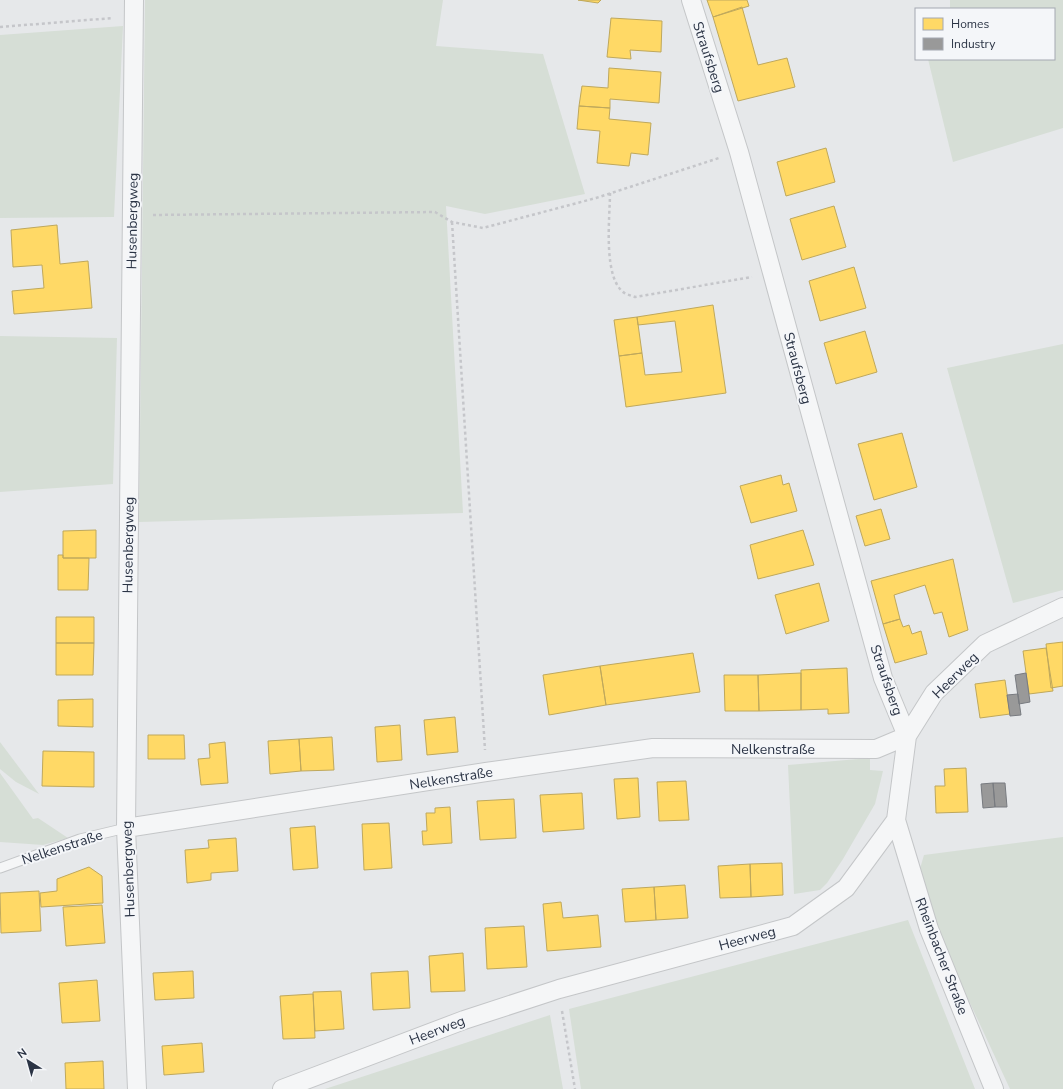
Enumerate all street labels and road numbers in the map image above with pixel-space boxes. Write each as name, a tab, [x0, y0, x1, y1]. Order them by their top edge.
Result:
street label: Straufsberg	[688, 19, 729, 95]
street label: Husenbergweg	[122, 172, 143, 270]
street label: Straufsberg	[779, 330, 816, 406]
street label: Husenbergweg	[118, 496, 139, 594]
street label: Straufsberg	[866, 642, 908, 718]
street label: Heerweg	[928, 648, 983, 703]
street label: Nelkenstraße	[731, 740, 815, 759]
street label: Nelkenstraße	[408, 763, 494, 794]
street label: Husenbergweg	[117, 820, 140, 918]
street label: Nelkenstraße	[19, 825, 105, 870]
street label: Rheinbacher Straße	[910, 895, 973, 1017]
street label: Heerweg	[717, 922, 778, 955]
street label: Heerweg	[407, 1011, 468, 1050]

